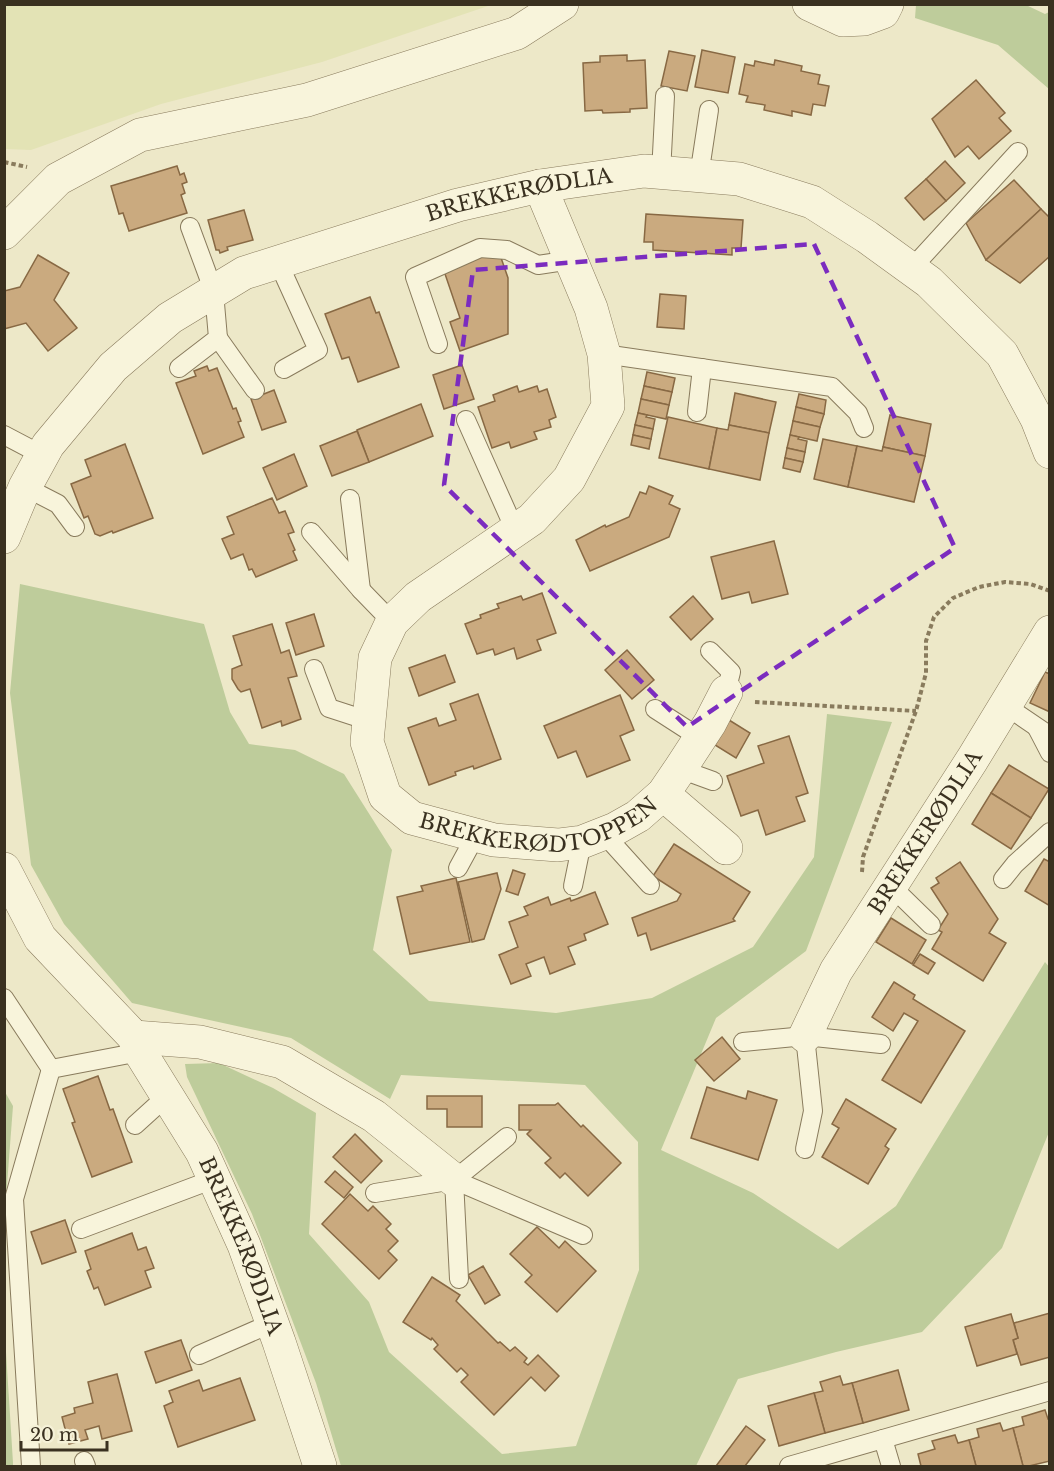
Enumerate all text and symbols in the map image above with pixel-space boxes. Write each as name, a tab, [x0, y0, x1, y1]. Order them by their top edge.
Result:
street label: BREKKERØDLIA	[423, 163, 615, 227]
street label: BREKKERØDLIA	[863, 745, 988, 919]
street label: BREKKERØDTOPPEN	[416, 792, 663, 859]
street label: BREKKERØDLIA	[193, 1153, 289, 1339]
scale bar	[21, 1414, 106, 1452]
text: 20 m	[30, 1424, 78, 1446]

